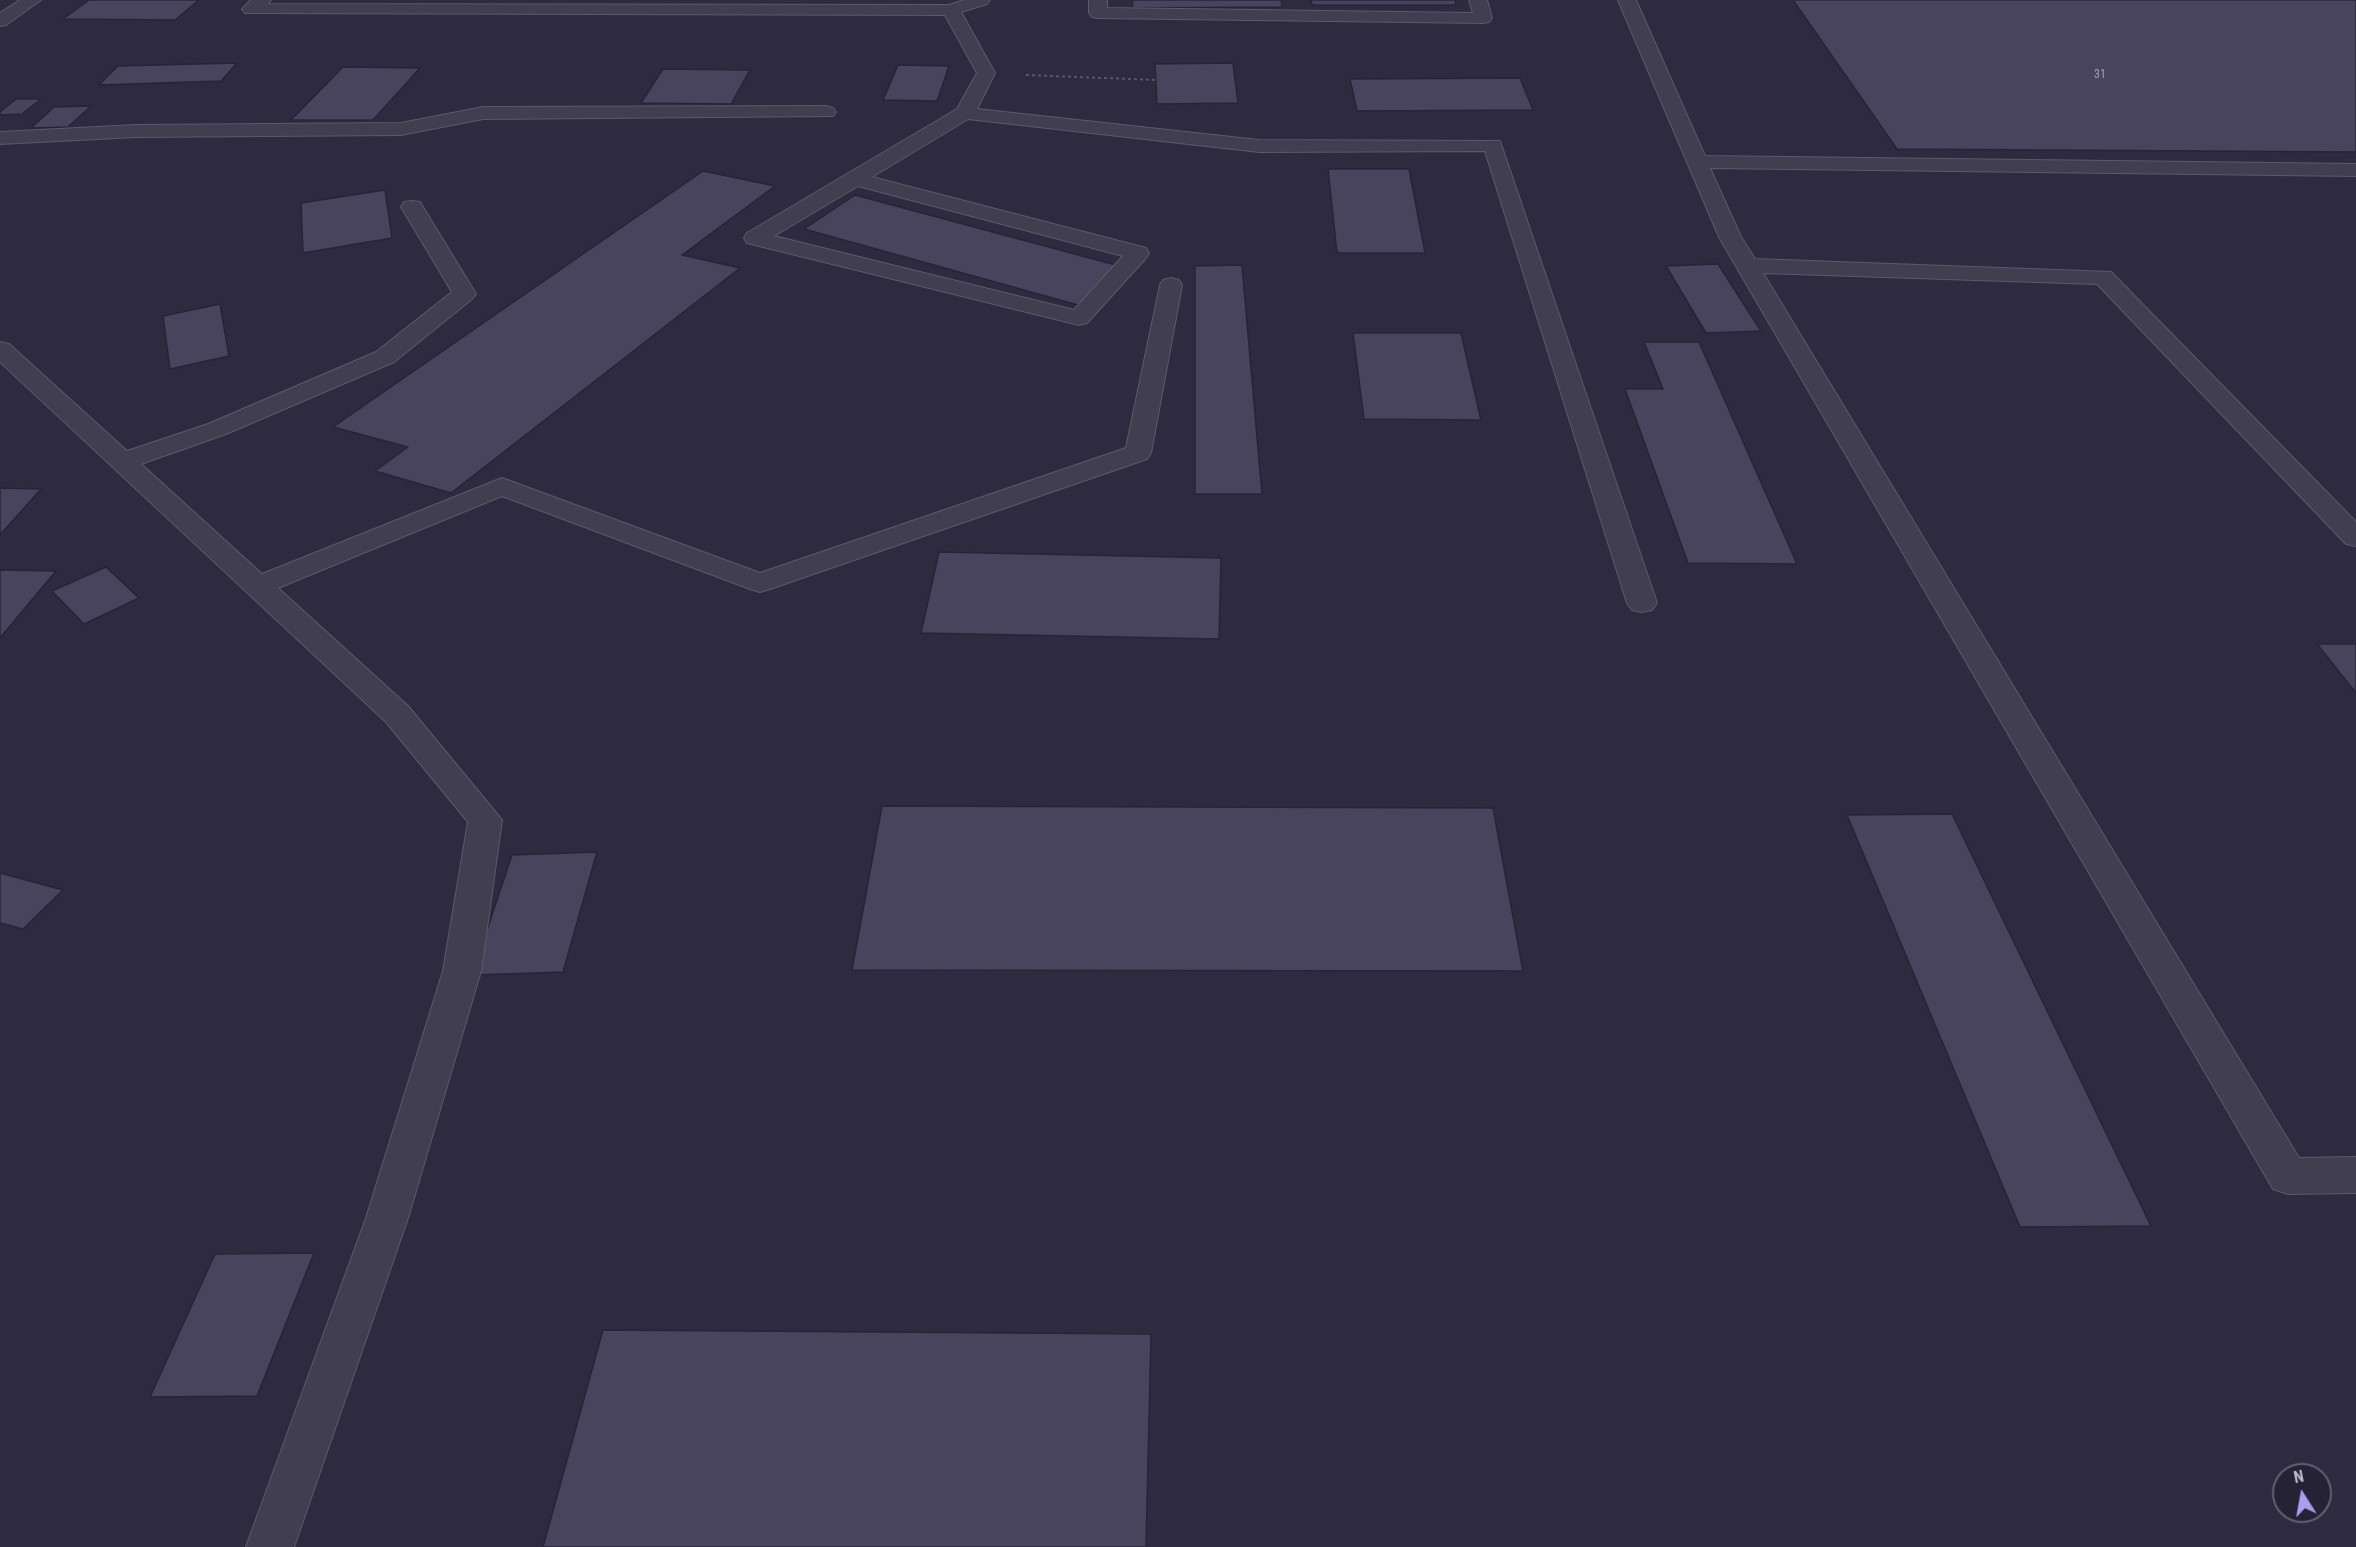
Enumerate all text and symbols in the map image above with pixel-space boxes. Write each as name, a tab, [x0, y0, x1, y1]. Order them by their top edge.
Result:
house number: 31	[2094, 68, 2106, 82]
north arrow	[2272, 1463, 2332, 1523]
text: N	[2292, 1467, 2305, 1487]

